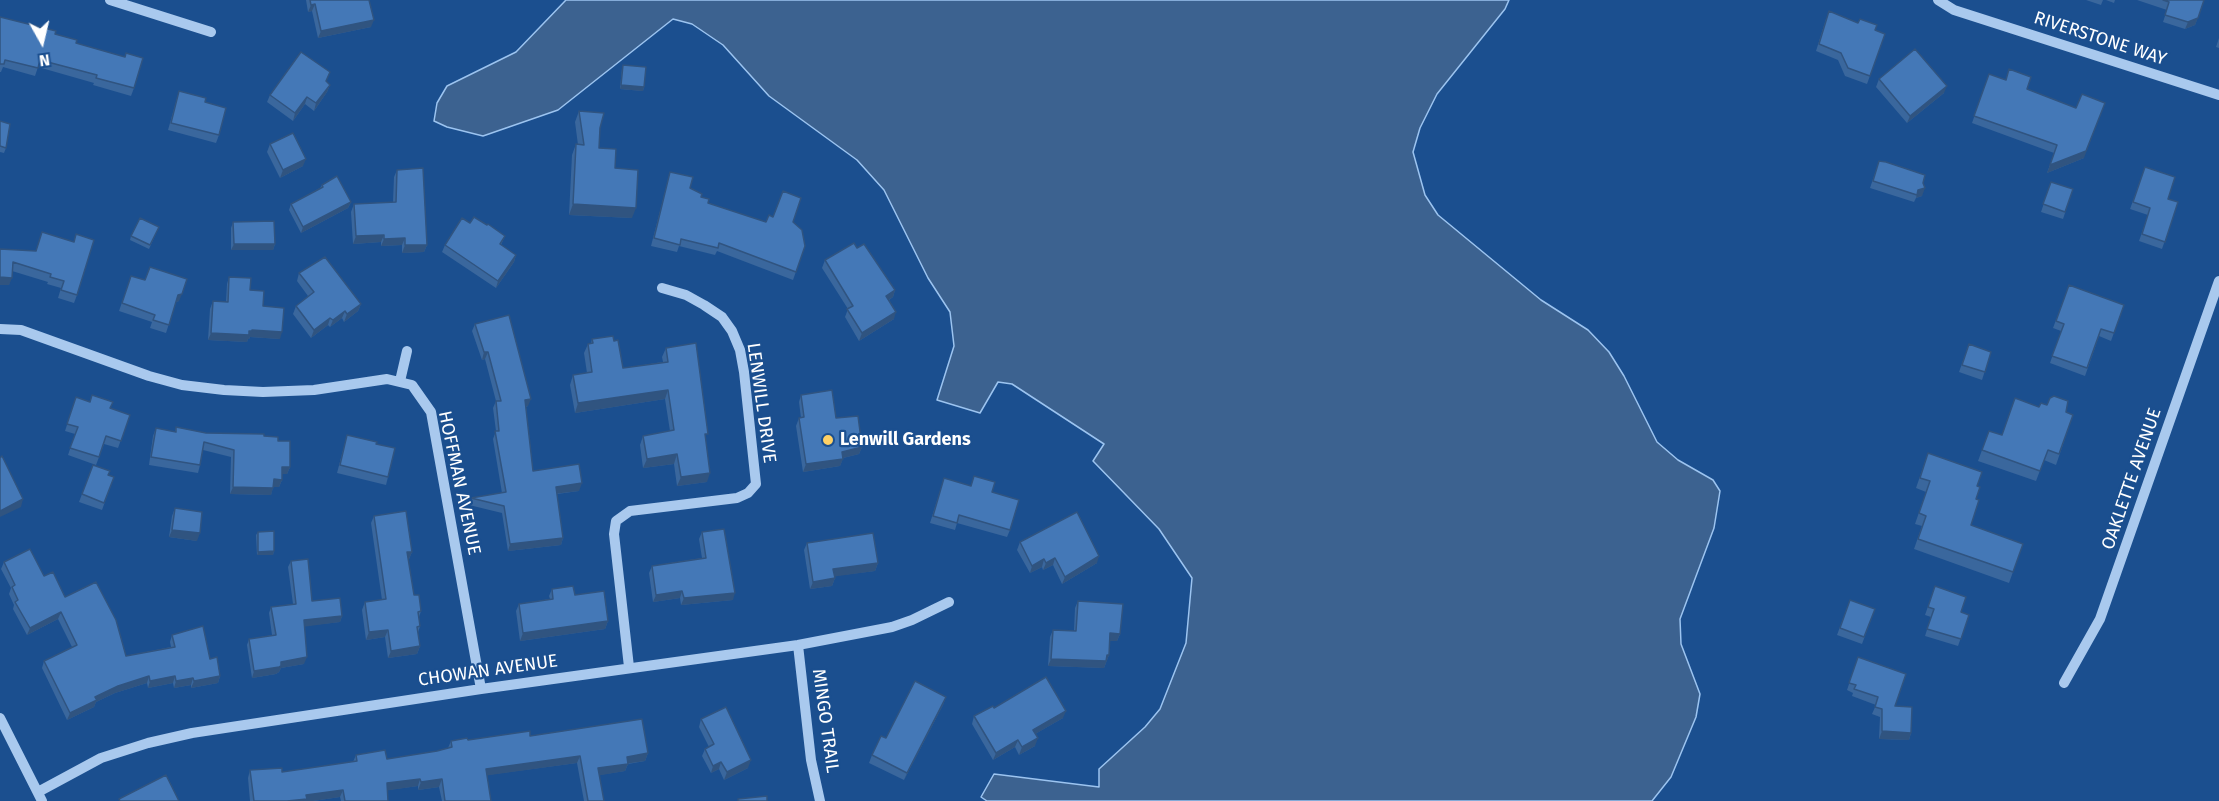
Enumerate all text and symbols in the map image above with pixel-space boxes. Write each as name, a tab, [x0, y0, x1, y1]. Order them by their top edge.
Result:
street label: RIVERSTONE WAY	[2031, 7, 2169, 71]
north arrow	[12, 12, 72, 72]
text: N	[38, 50, 51, 70]
street label: LENWILL DRIVE	[742, 341, 780, 465]
street label: OAKLETTE AVENUE	[2098, 405, 2166, 553]
street label: HOFFMAN AVENUE	[433, 409, 485, 557]
place label: Lenwill Gardens	[840, 429, 971, 451]
marker: Lenwill Gardens	[821, 433, 835, 447]
street label: CHOWAN AVENUE	[417, 651, 559, 691]
street label: MINGO TRAIL	[807, 668, 843, 774]

